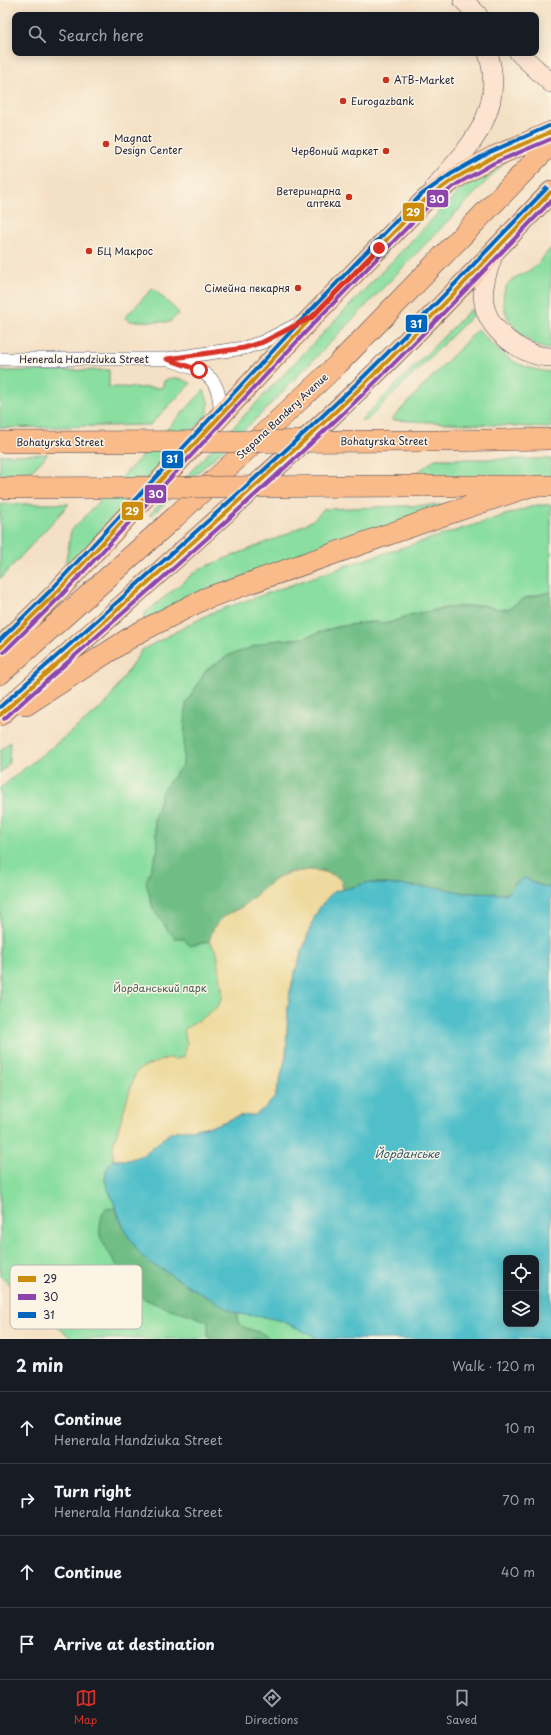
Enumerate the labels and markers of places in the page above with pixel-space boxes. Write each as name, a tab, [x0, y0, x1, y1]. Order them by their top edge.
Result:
place label: ATB-Market	[394, 72, 454, 87]
marker: ATB-Market	[381, 75, 391, 85]
place label: Eurogazbank	[351, 93, 414, 108]
marker: Eurogazbank	[338, 96, 348, 106]
place label: Magnat Design Center	[114, 130, 183, 157]
marker: Magnat Design Center	[101, 139, 111, 149]
place label: Червоний маркет	[291, 143, 378, 158]
marker: Червоний маркет	[381, 146, 391, 156]
place label: Ветеринарна аптека	[276, 183, 342, 210]
marker: Ветеринарна аптека	[344, 192, 354, 202]
place label: БЦ Макрос	[97, 243, 153, 258]
marker: БЦ Макрос	[84, 246, 94, 256]
place label: Сімейна пекарня	[204, 280, 290, 295]
marker: Сімейна пекарня	[293, 283, 303, 293]

